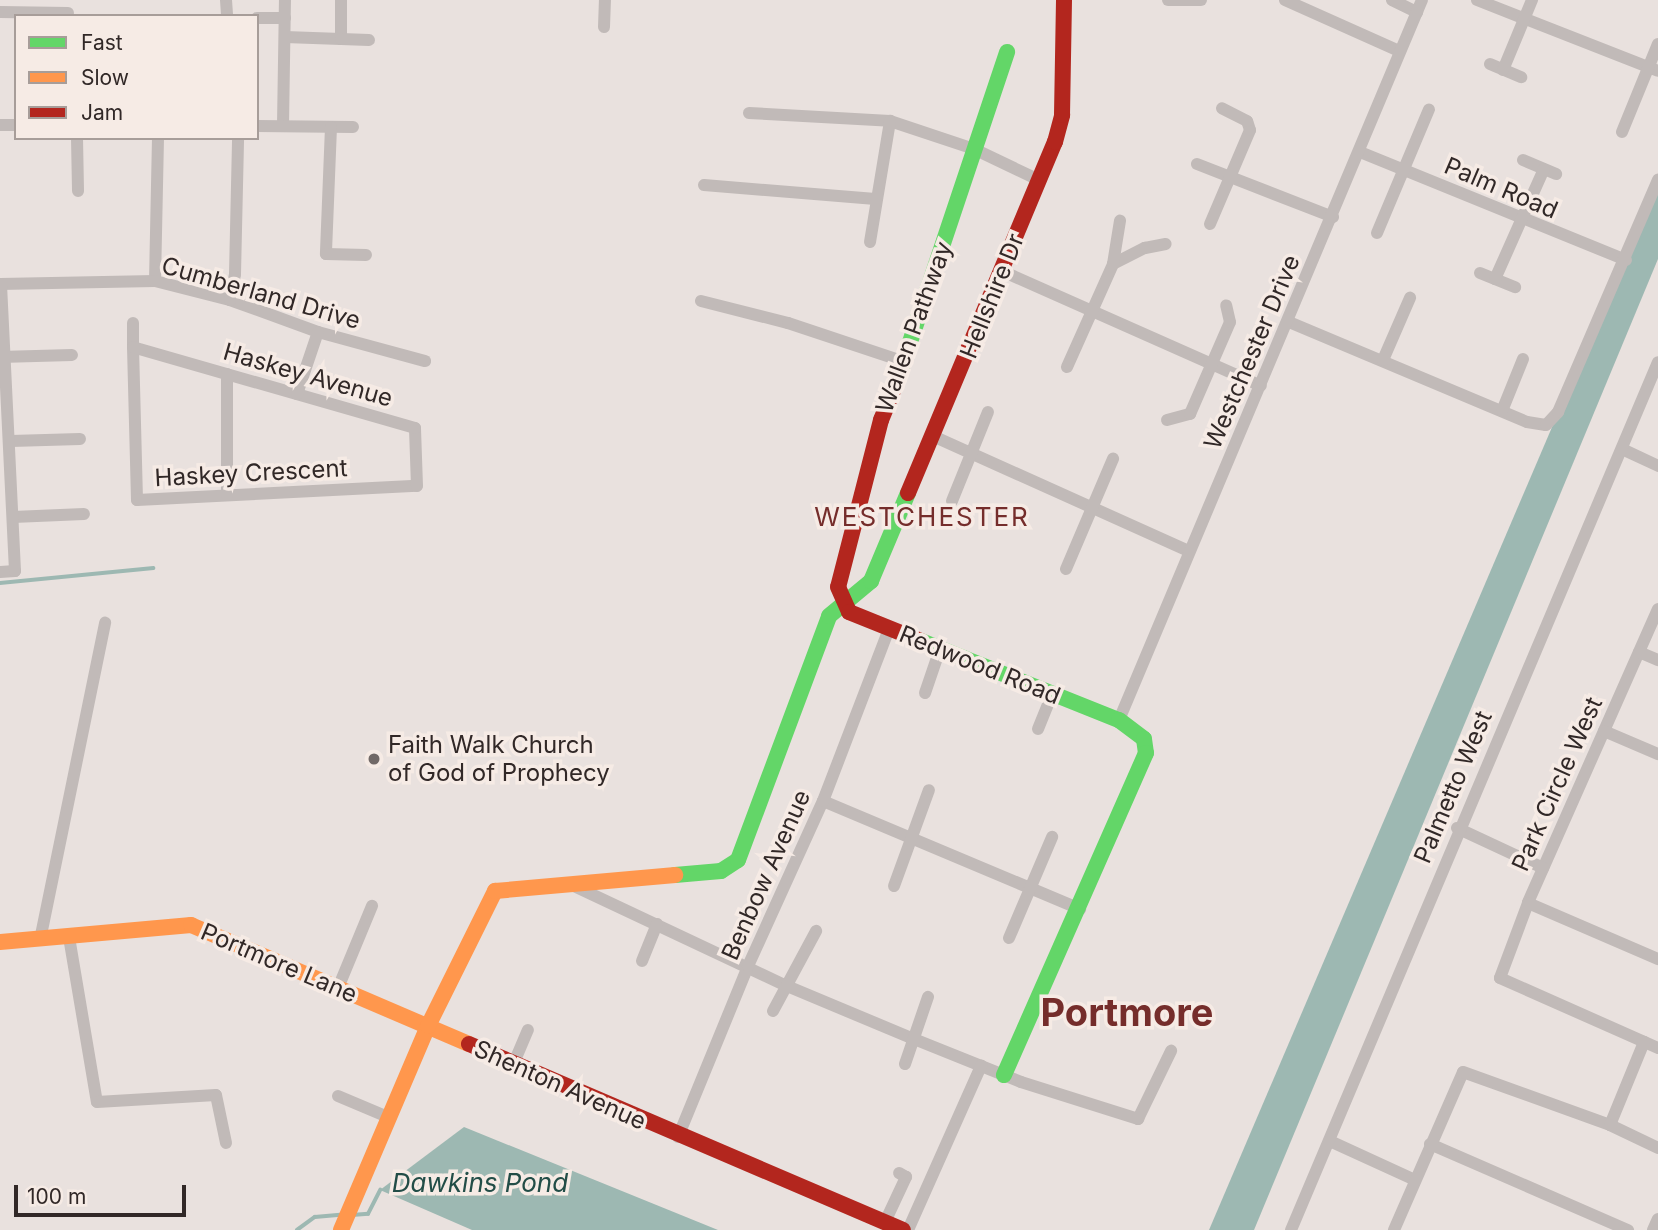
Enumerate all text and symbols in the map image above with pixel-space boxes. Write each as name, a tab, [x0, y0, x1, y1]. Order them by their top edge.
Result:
legend	[14, 14, 259, 140]
text: Fast	[81, 30, 123, 55]
text: Slow	[81, 65, 129, 90]
text: Jam	[81, 100, 123, 125]
street label: Palm Road	[1440, 151, 1562, 225]
street label: Hellshire Dr	[954, 229, 1030, 363]
street label: Wallen Pathway	[870, 238, 958, 416]
street label: Cumberland Drive	[158, 251, 364, 335]
street label: Westchester Drive	[1198, 251, 1306, 453]
street label: Haskey Avenue	[220, 337, 396, 413]
street label: Haskey Crescent	[154, 454, 348, 492]
district label: WESTCHESTER	[816, 501, 1028, 533]
street label: Redwood Road	[895, 620, 1065, 710]
street label: Park Circle West	[1506, 693, 1608, 875]
street label: Palmetto West	[1408, 707, 1498, 867]
place label: Faith Walk Church of God of Prophecy	[388, 731, 610, 787]
marker: Faith Walk Church of God of Prophecy	[366, 751, 382, 767]
street label: Benbow Avenue	[716, 785, 816, 965]
street label: Portmore Lane	[197, 917, 361, 1009]
district label: Portmore	[1041, 990, 1213, 1036]
street label: Shenton Avenue	[470, 1034, 650, 1136]
water label: Dawkins Pond	[392, 1167, 568, 1199]
scale bar	[18, 1170, 189, 1214]
text: 100 m	[27, 1184, 86, 1209]

